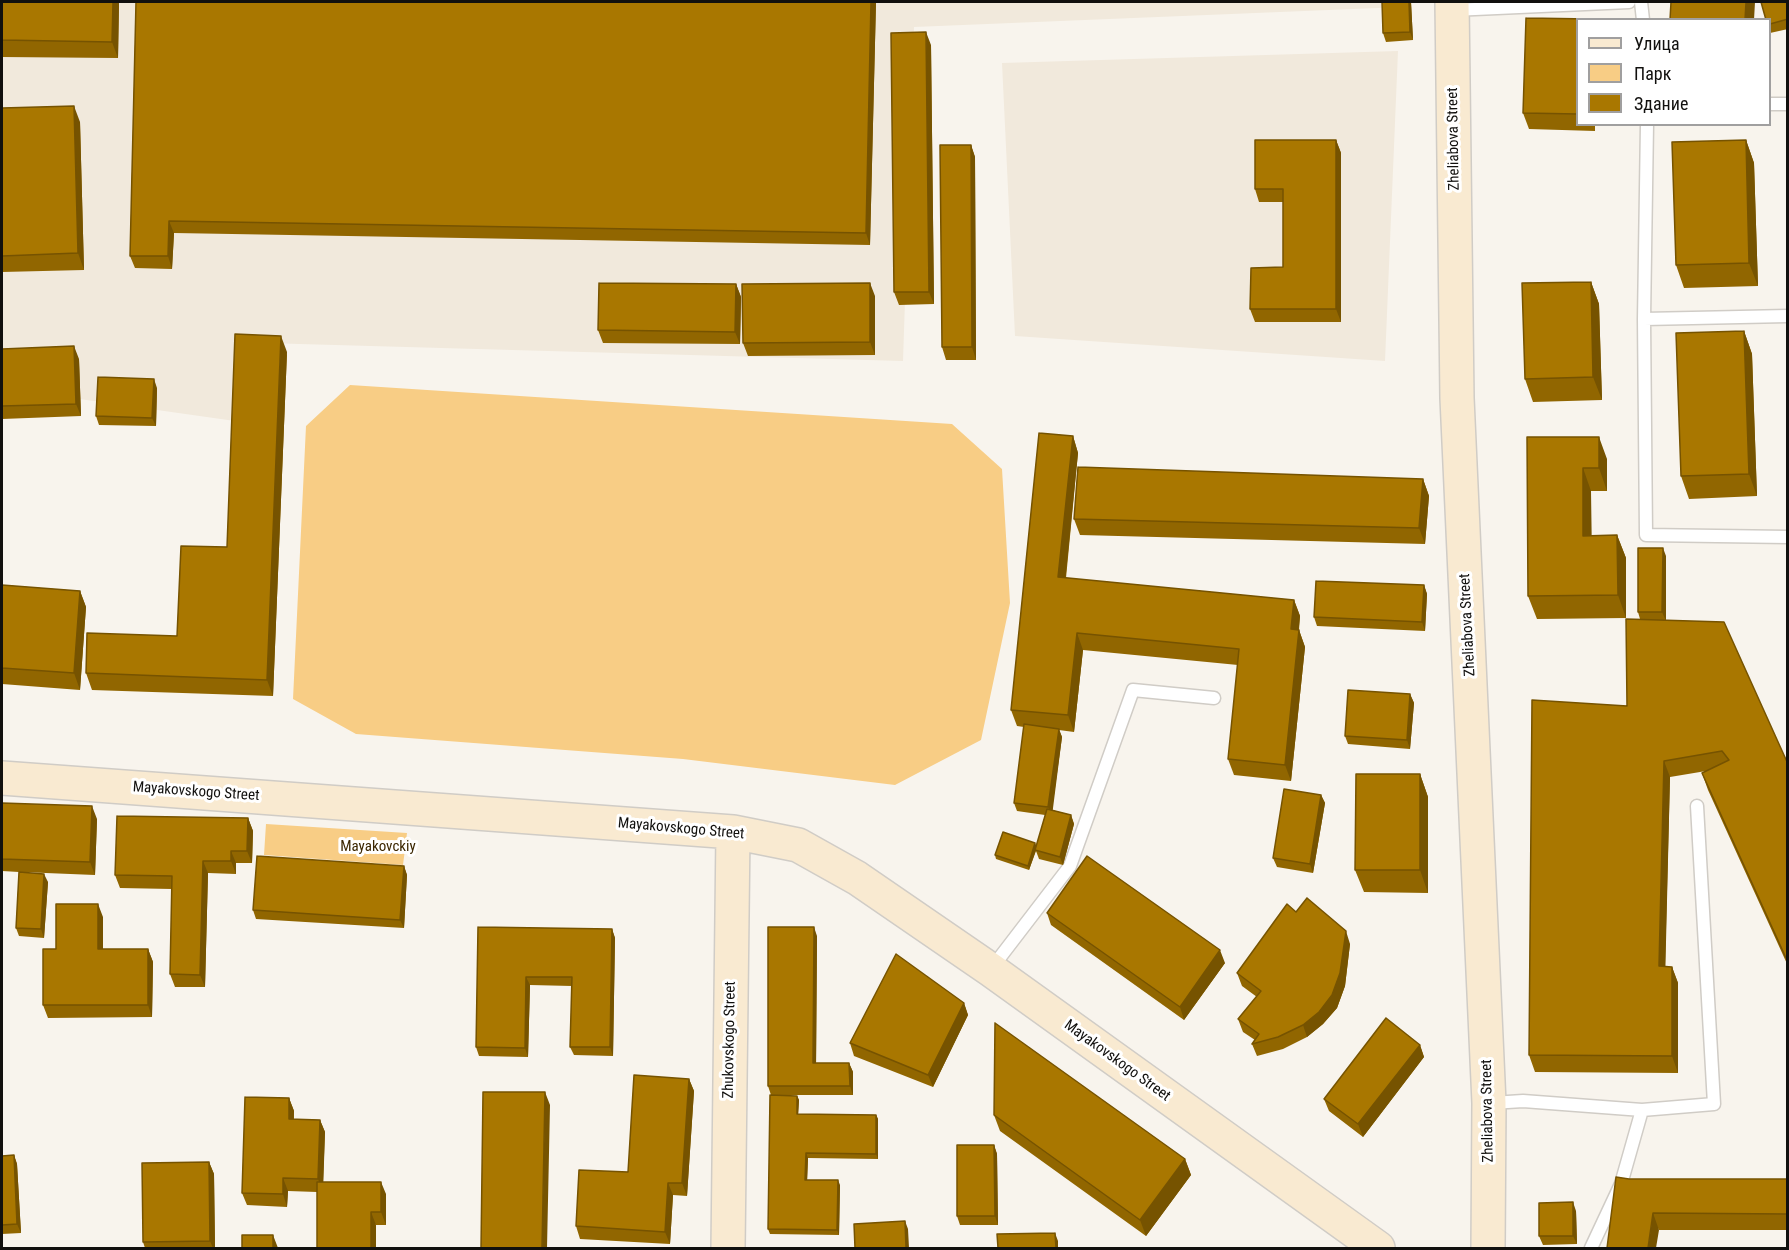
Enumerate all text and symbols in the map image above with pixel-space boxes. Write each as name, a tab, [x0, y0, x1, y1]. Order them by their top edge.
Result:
legend	[1576, 18, 1771, 126]
text: Улица	[1634, 33, 1680, 54]
text: Парк	[1634, 63, 1671, 84]
street label: Zheliabova Street	[1444, 87, 1464, 191]
text: Здание	[1634, 93, 1688, 114]
street label: Zheliabova Street	[1456, 573, 1480, 677]
street label: Mayakovskogo Street	[132, 779, 260, 805]
street label: Mayakovskogo Street	[617, 815, 745, 843]
park label: Mayakovckiy	[340, 838, 416, 856]
street label: Zhukovskogo Street	[720, 981, 740, 1099]
street label: Mayakovskogo Street	[1060, 1016, 1174, 1106]
street label: Zheliabova Street	[1478, 1059, 1498, 1163]

